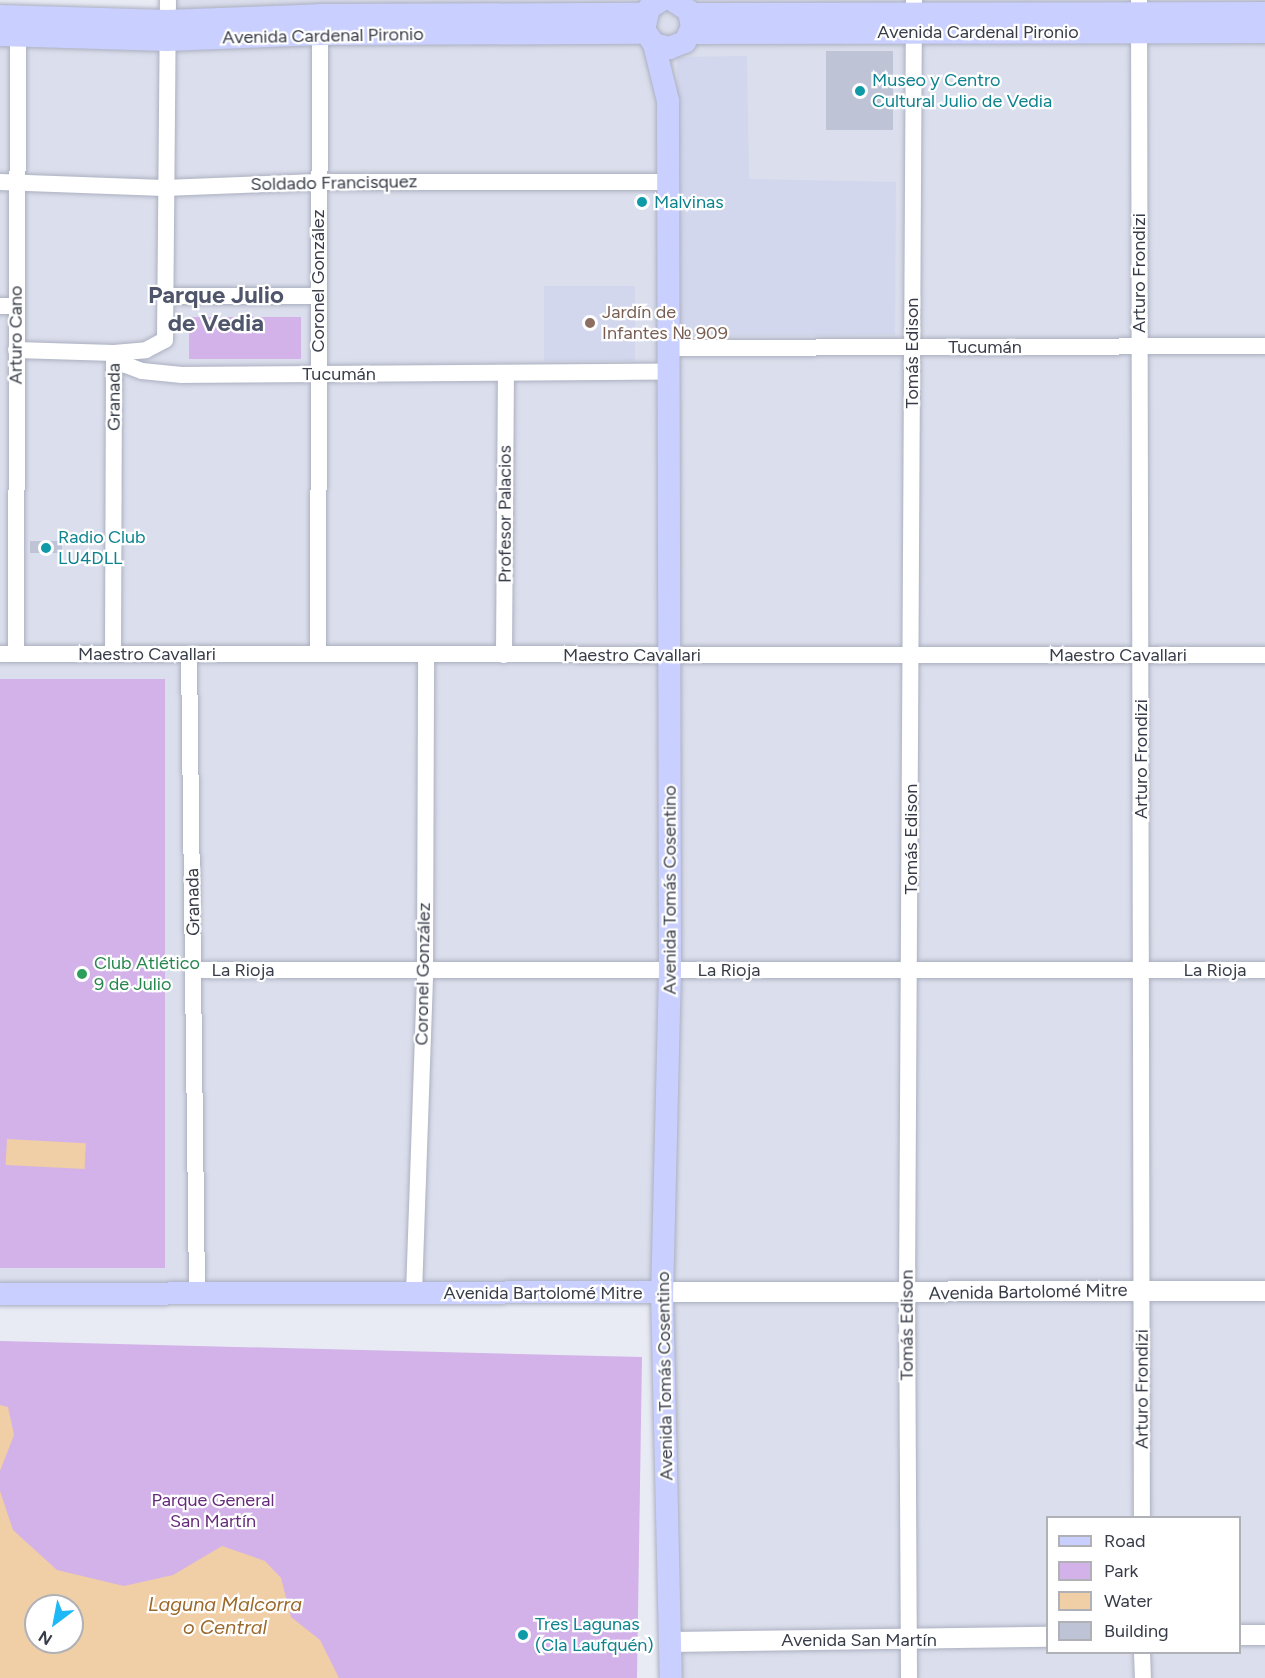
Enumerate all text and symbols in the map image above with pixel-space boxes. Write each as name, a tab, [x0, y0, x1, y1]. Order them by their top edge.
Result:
street label: Avenida Cardenal Pironio	[877, 21, 1079, 43]
street label: Avenida Cardenal Pironio	[222, 23, 424, 49]
place label: Museo y Centro Cultural Julio de Vedia	[872, 70, 1052, 112]
marker: Museo y Centro Cultural Julio de Vedia	[853, 84, 867, 98]
street label: Soldado Francisquez	[250, 171, 418, 195]
place label: Malvinas	[654, 191, 724, 213]
marker: Malvinas	[635, 195, 649, 209]
street label: Coronel González	[307, 209, 329, 353]
street label: Arturo Frondizi	[1128, 213, 1150, 333]
district label: Parque Julio de Vedia	[148, 281, 284, 337]
street label: Arturo Cano	[5, 286, 27, 384]
street label: Tomás Edison	[901, 298, 923, 408]
place label: Jardín de Infantes № 909	[602, 302, 728, 344]
marker: Jardín de Infantes № 909	[583, 316, 597, 330]
street label: Tucumán	[948, 336, 1022, 358]
street label: Granada	[103, 363, 125, 431]
street label: Tucumán	[302, 363, 376, 385]
street label: Profesor Palacios	[494, 445, 516, 583]
place label: Radio Club LU4DLL	[58, 527, 146, 570]
marker: Radio Club LU4DLL	[39, 541, 53, 555]
street label: Maestro Cavallari	[78, 643, 216, 665]
street label: Maestro Cavallari	[563, 644, 701, 666]
street label: Maestro Cavallari	[1049, 644, 1187, 666]
street label: Arturo Frondizi	[1130, 699, 1152, 819]
street label: Tomás Edison	[900, 784, 922, 894]
street label: Avenida Tomás Cosentino	[659, 785, 681, 995]
street label: Granada	[182, 868, 204, 936]
street label: Coronel González	[411, 902, 435, 1046]
place label: Club Atlético 9 de Julio	[94, 953, 200, 996]
street label: La Rioja	[212, 959, 274, 981]
street label: La Rioja	[698, 959, 760, 981]
street label: La Rioja	[1184, 959, 1246, 981]
marker: Club Atlético 9 de Julio	[75, 967, 89, 981]
street label: Tomás Edison	[896, 1270, 918, 1380]
street label: Avenida Tomás Cosentino	[652, 1271, 678, 1481]
street label: Avenida Bartolomé Mitre	[928, 1279, 1128, 1305]
street label: Avenida Bartolomé Mitre	[444, 1282, 642, 1304]
street label: Arturo Frondizi	[1131, 1329, 1153, 1449]
park label: Parque General San Martín	[152, 1490, 274, 1532]
legend	[1046, 1516, 1241, 1654]
text: Road	[1104, 1530, 1145, 1552]
text: Park	[1104, 1560, 1138, 1582]
text: Water	[1104, 1590, 1152, 1612]
water label: Laguna Malcorra o Central	[148, 1592, 302, 1639]
north arrow	[24, 1594, 84, 1654]
place label: Tres Lagunas (Cla Laufquén)	[535, 1614, 654, 1656]
text: Building	[1104, 1620, 1169, 1642]
text: N	[35, 1627, 56, 1649]
marker: Tres Lagunas (Cla Laufquén)	[516, 1628, 530, 1642]
street label: Avenida San Martín	[781, 1629, 937, 1651]

